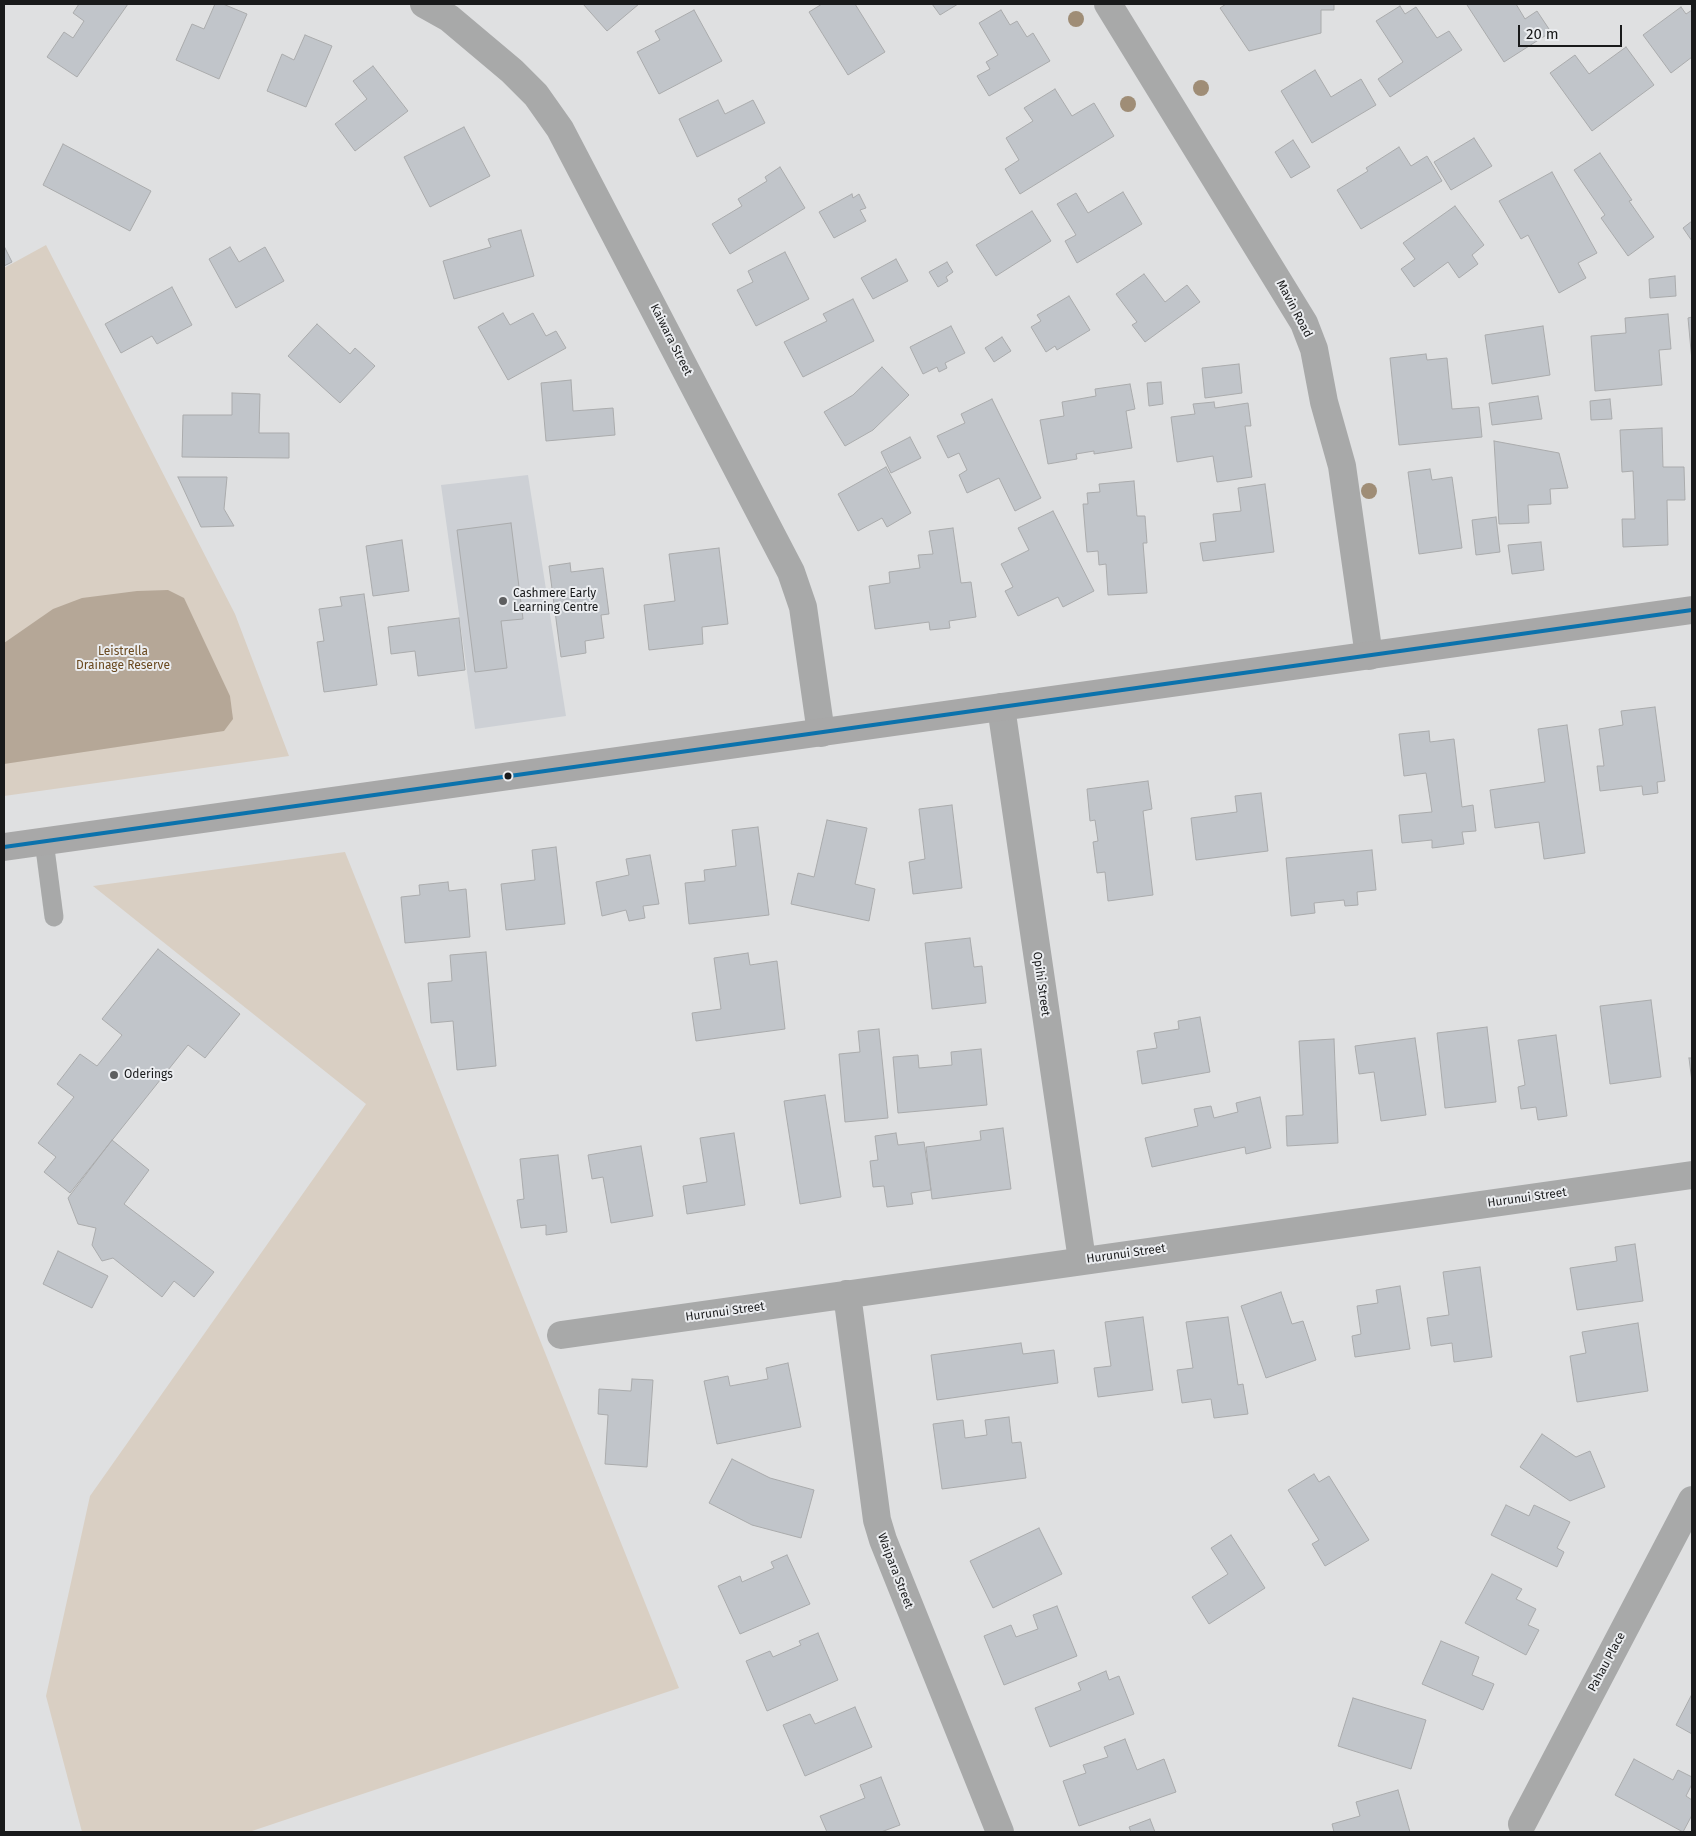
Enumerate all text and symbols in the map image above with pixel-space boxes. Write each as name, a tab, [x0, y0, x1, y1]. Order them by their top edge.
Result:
scale bar	[1521, 15, 1625, 47]
text: 20 m	[1526, 25, 1559, 43]
street label: Mavin Road	[1273, 278, 1315, 340]
street label: Kaiwara Street	[647, 302, 695, 378]
place label: Cashmere Early Learning Centre	[513, 587, 598, 615]
marker: Cashmere Early Learning Centre	[497, 595, 509, 607]
park label: Leistrella Drainage Reserve	[76, 645, 170, 673]
unlabelled marker	[503, 771, 513, 781]
street label: Opihi Street	[1029, 951, 1053, 1017]
place label: Oderings	[124, 1068, 173, 1082]
marker: Oderings	[108, 1069, 120, 1081]
street label: Hurunui Street	[1486, 1185, 1568, 1211]
street label: Hurunui Street	[1085, 1241, 1167, 1267]
street label: Hurunui Street	[684, 1299, 766, 1325]
street label: Waipara Street	[874, 1531, 916, 1611]
street label: Pahau Place	[1585, 1630, 1629, 1694]

